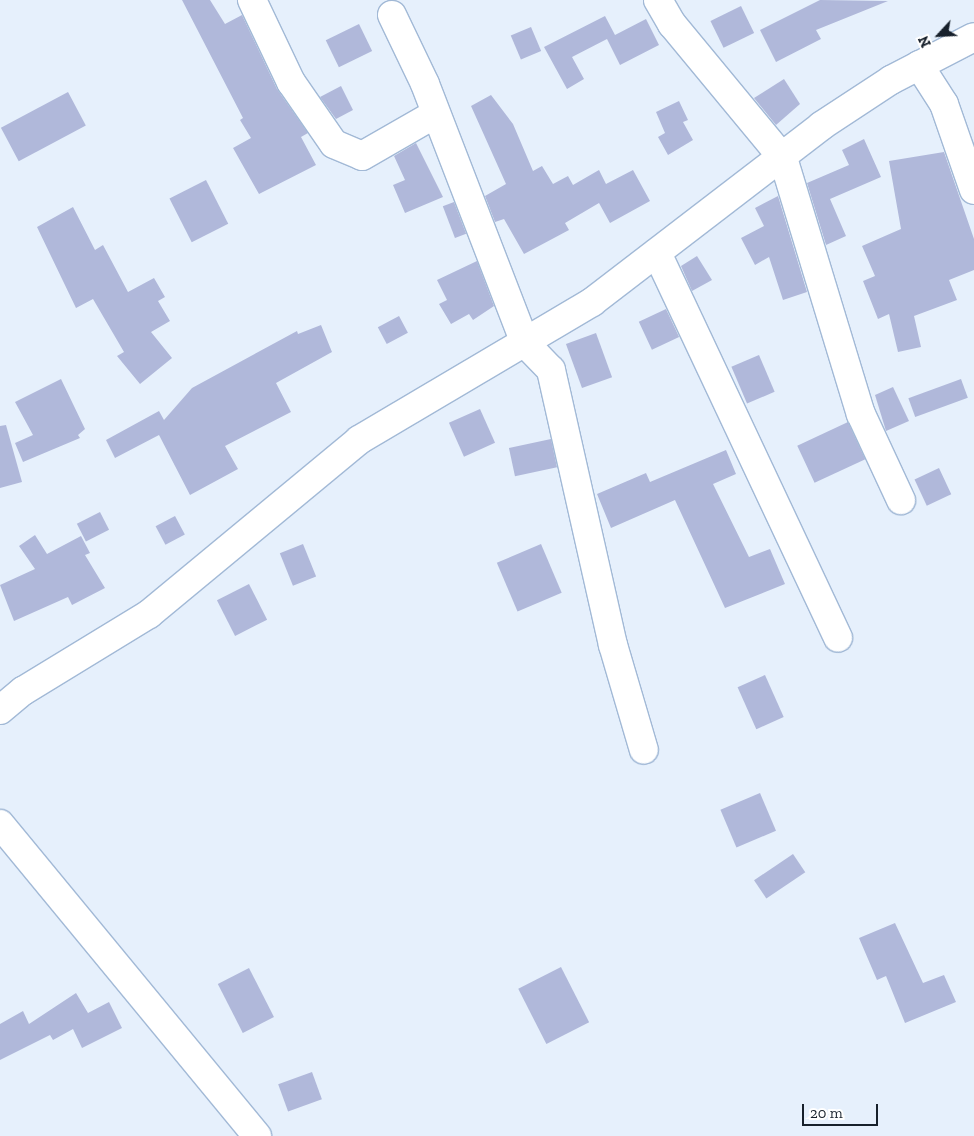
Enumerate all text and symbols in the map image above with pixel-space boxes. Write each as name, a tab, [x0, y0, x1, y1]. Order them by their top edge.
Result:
north arrow	[914, 10, 964, 60]
text: N	[915, 33, 935, 50]
scale bar	[804, 1094, 880, 1126]
text: 20 m	[810, 1104, 843, 1122]

